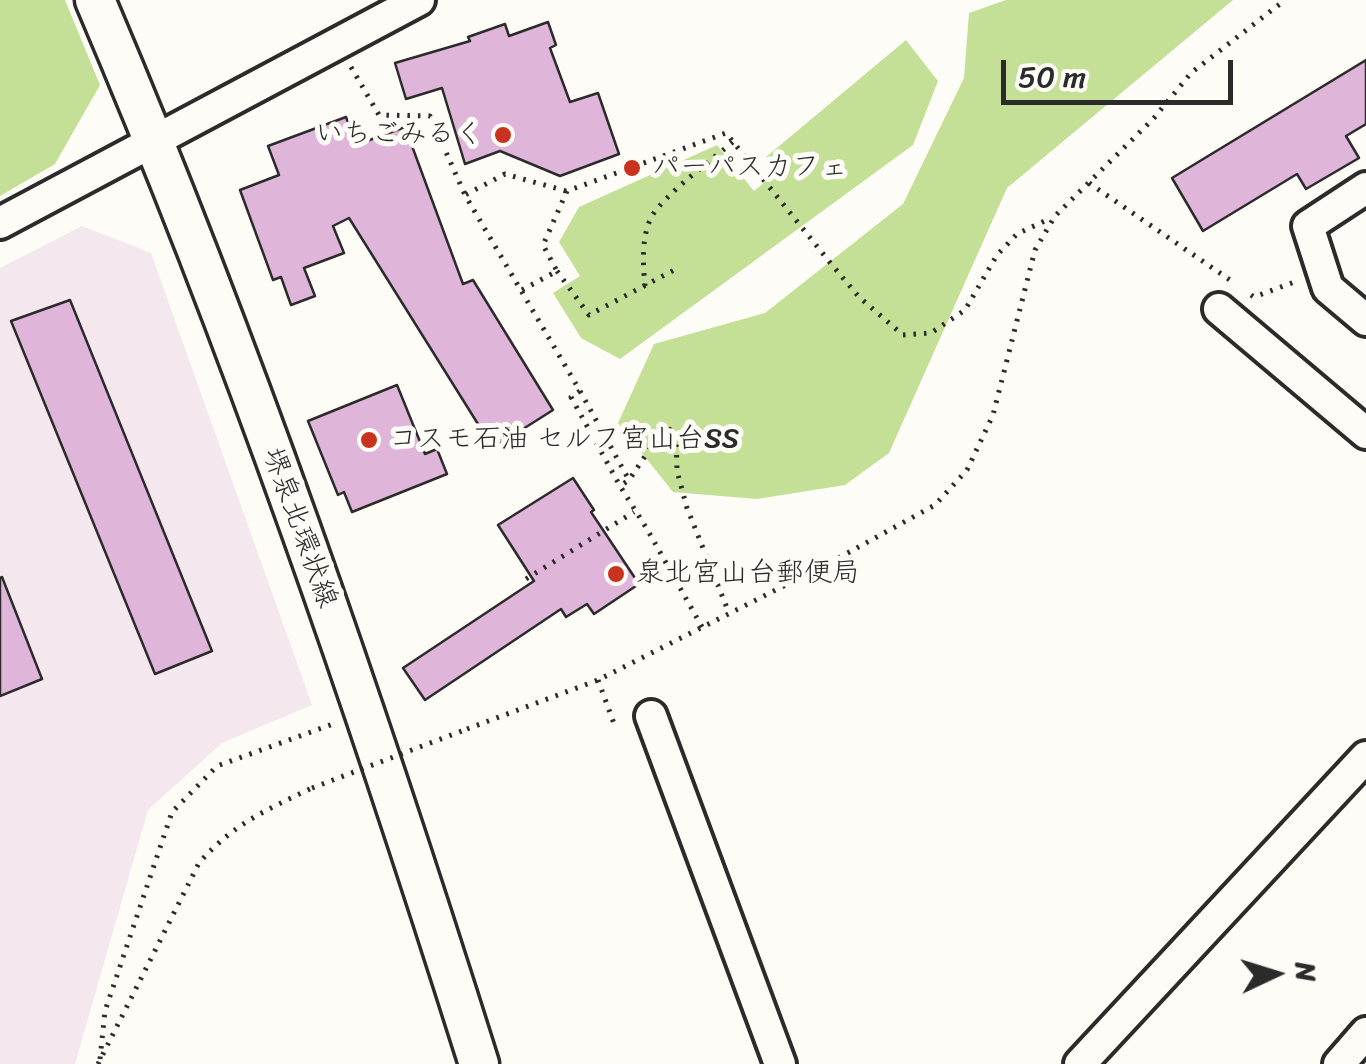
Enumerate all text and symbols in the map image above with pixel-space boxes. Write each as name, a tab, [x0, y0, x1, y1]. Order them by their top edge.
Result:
scale bar	[1006, 40, 1238, 102]
text: 50 m	[1018, 50, 1086, 104]
place label: いちごみるく	[315, 118, 483, 152]
marker: いちごみるく	[492, 124, 514, 146]
place label: パーパスカフェ	[652, 151, 848, 185]
marker: パーパスカフェ	[621, 157, 643, 179]
place label: コスモ石油 セルフ宮山台SS	[389, 423, 739, 457]
marker: コスモ石油 セルフ宮山台SS	[358, 429, 380, 451]
street label: 堺泉北環状線	[254, 443, 344, 613]
place label: 泉北宮山台郵便局	[636, 557, 860, 591]
marker: 泉北宮山台郵便局	[605, 563, 627, 585]
north arrow	[1226, 924, 1326, 1024]
text: N	[1281, 960, 1332, 983]

